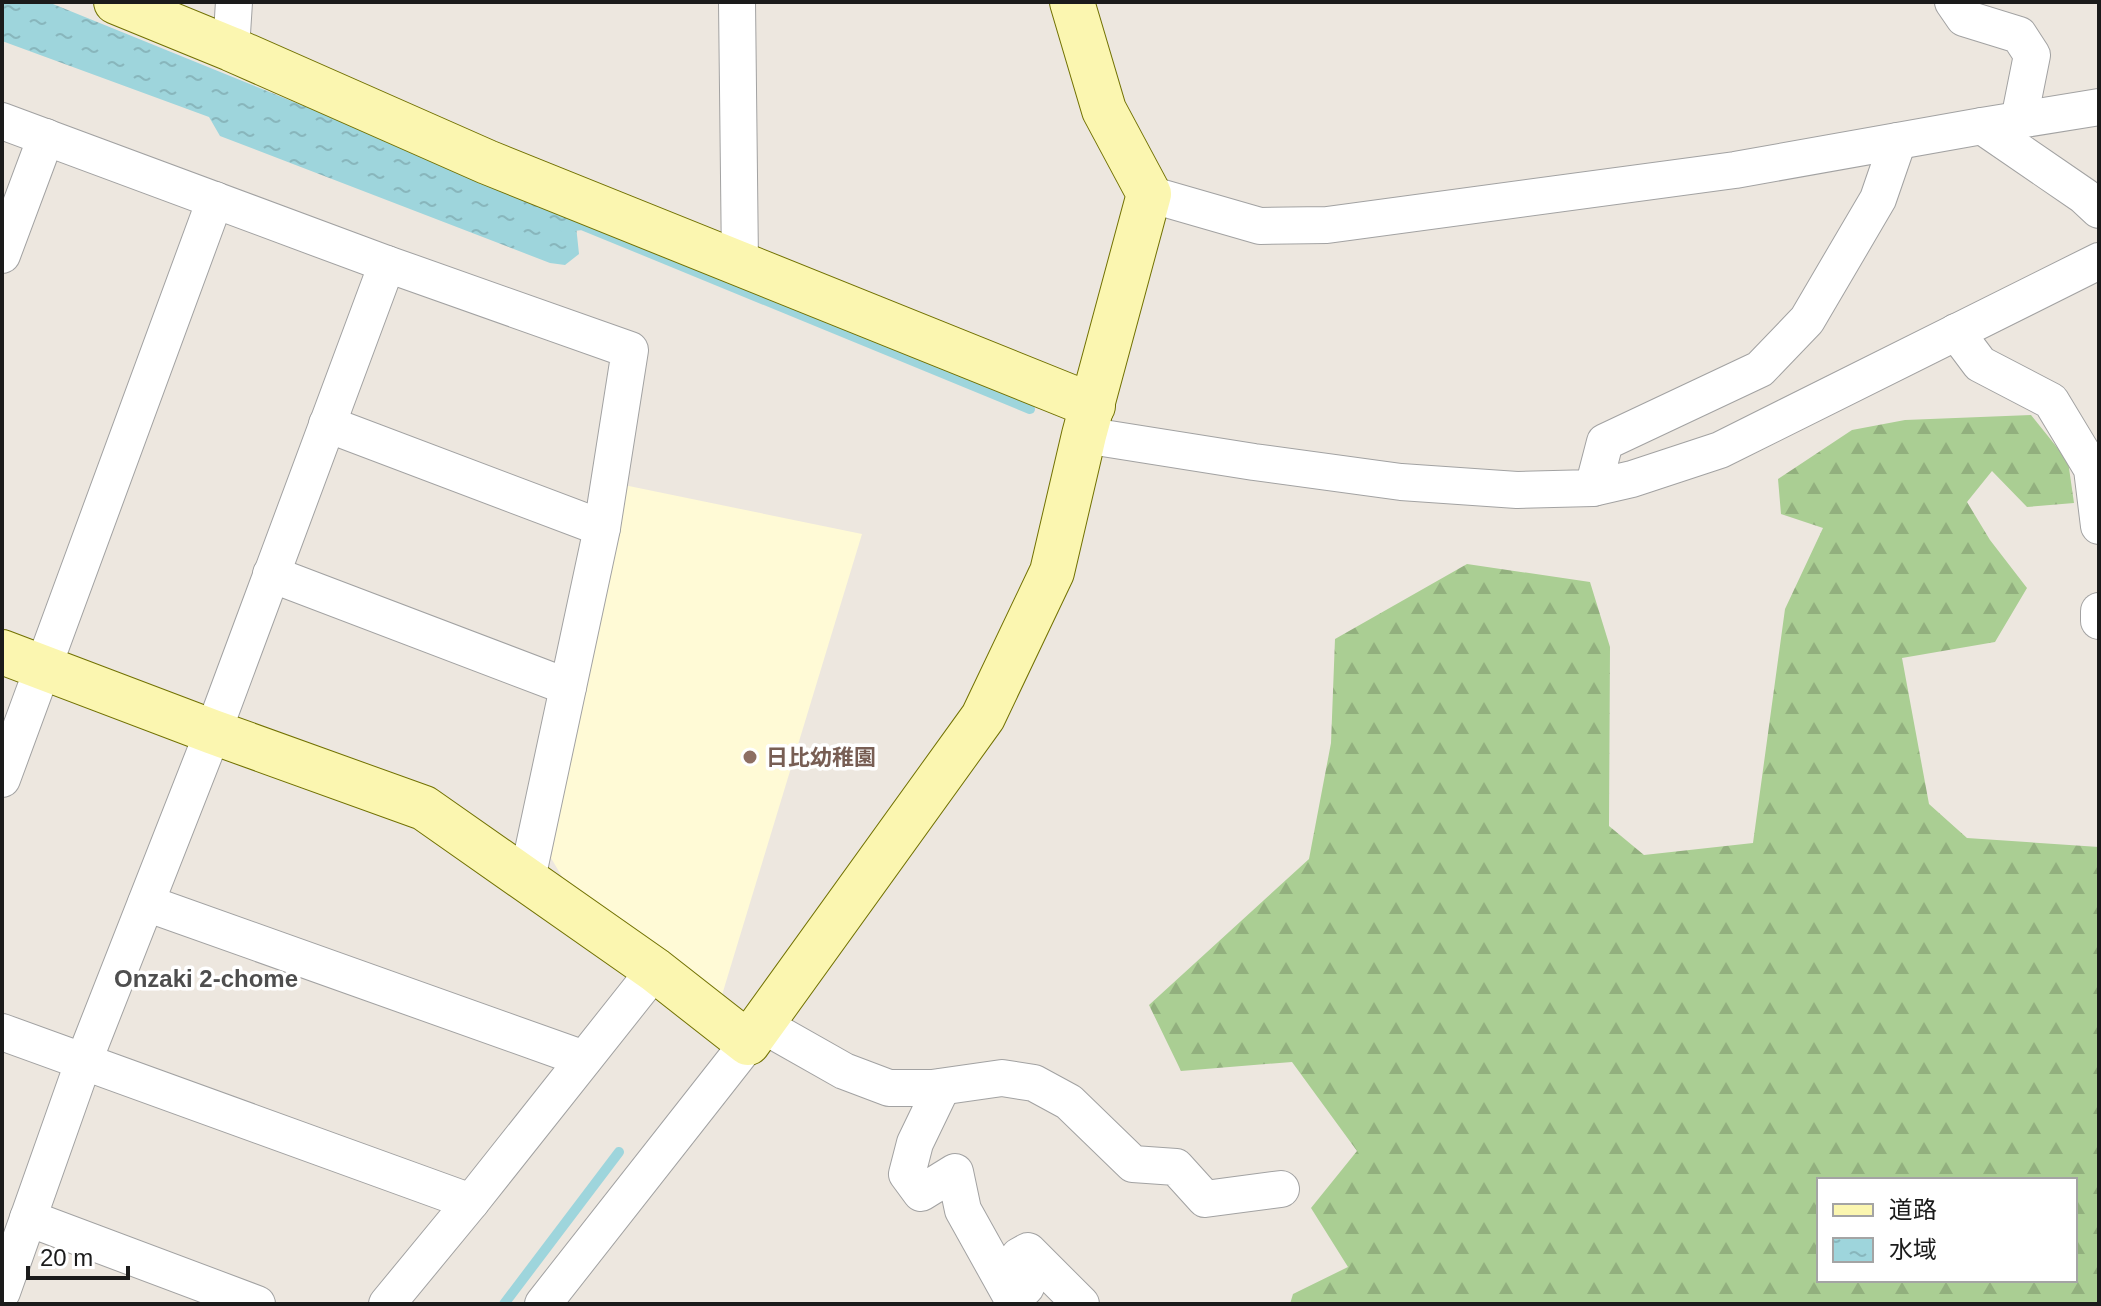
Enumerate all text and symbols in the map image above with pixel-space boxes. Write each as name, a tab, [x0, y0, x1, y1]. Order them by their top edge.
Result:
place label: 日比幼稚園	[766, 745, 876, 770]
marker: 日比幼稚園	[741, 748, 759, 766]
district label: Onzaki 2-chome	[114, 965, 298, 992]
legend	[1817, 1178, 2077, 1282]
text: 道路	[1889, 1196, 1937, 1223]
scale bar	[28, 1230, 128, 1280]
text: 水域	[1889, 1236, 1937, 1263]
text: 20 m	[40, 1244, 93, 1271]

